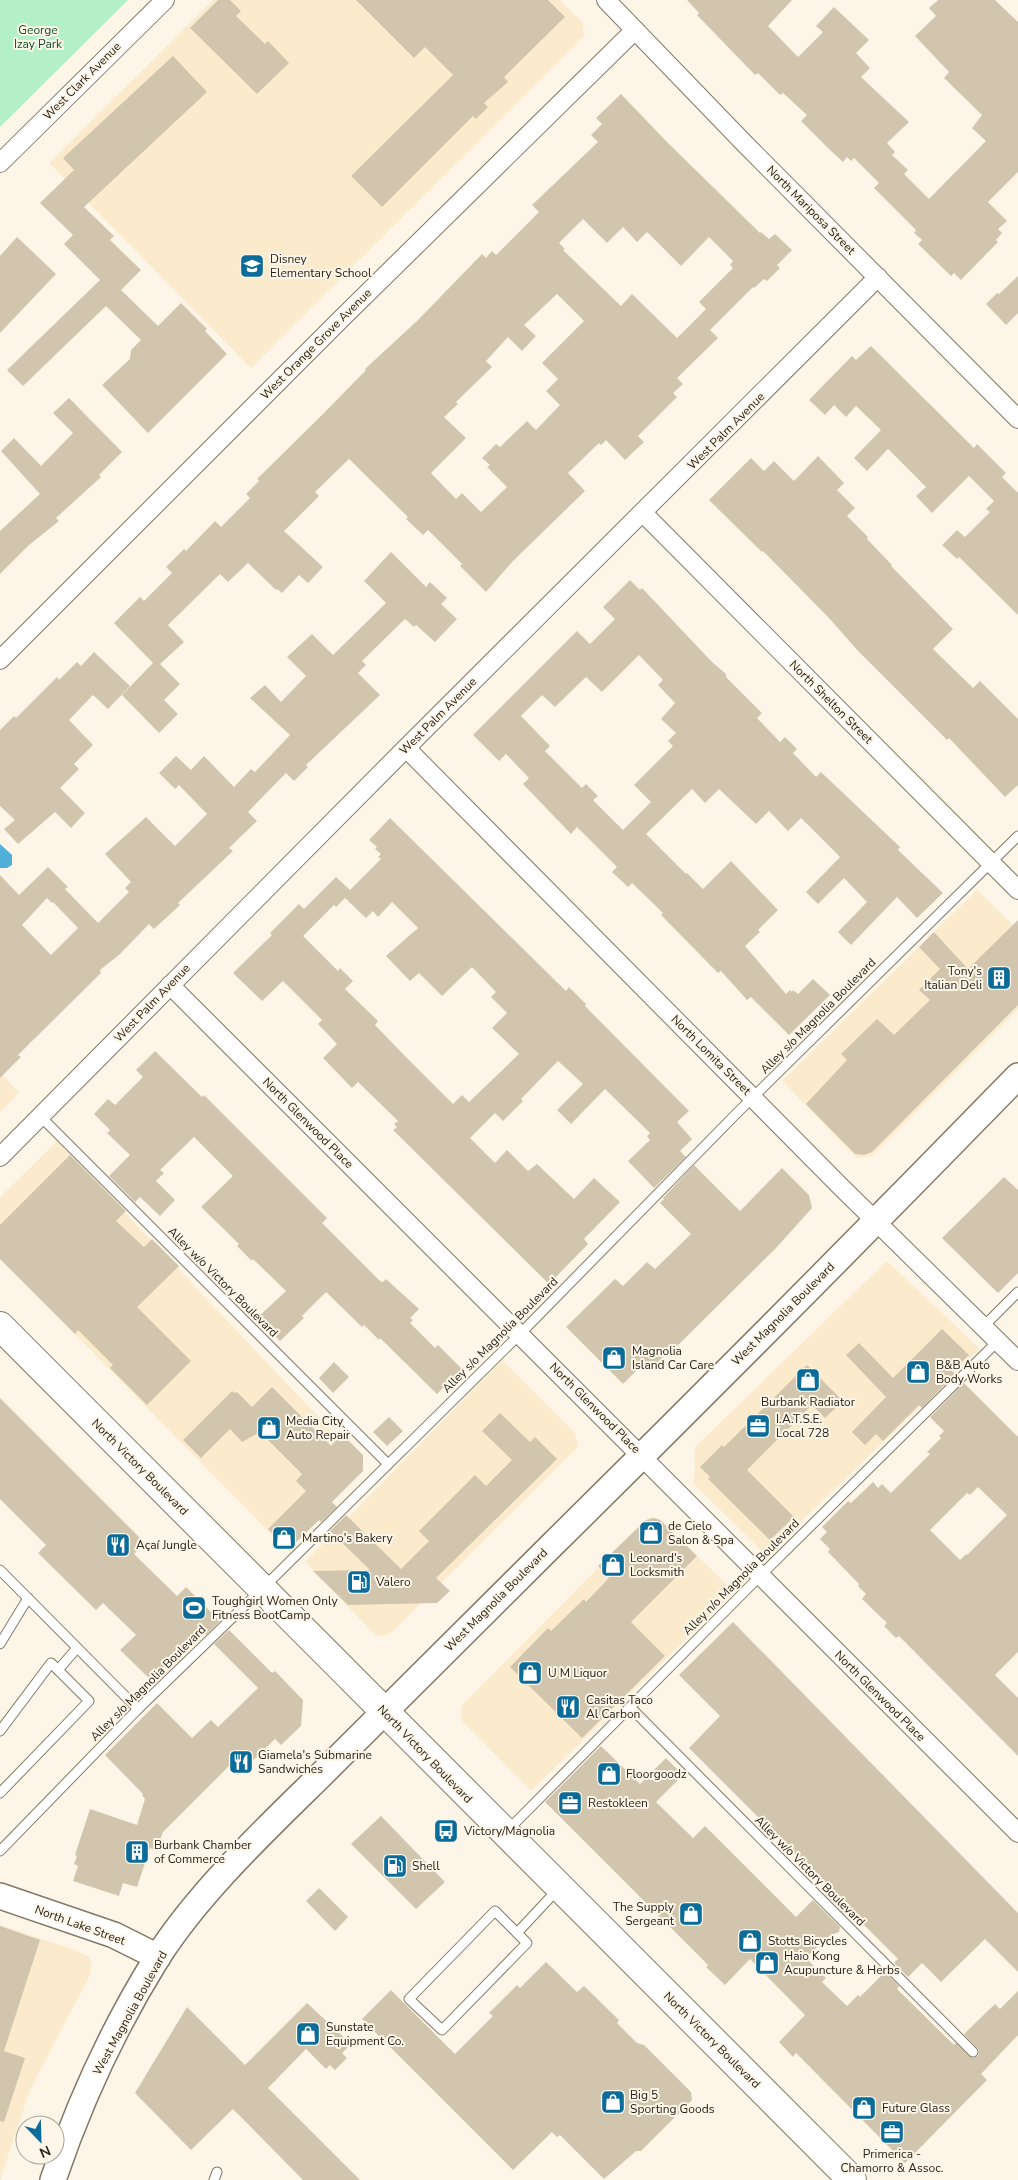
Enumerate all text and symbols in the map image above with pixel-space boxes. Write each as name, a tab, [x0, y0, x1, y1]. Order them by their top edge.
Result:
park label: George Izay Park	[14, 22, 63, 52]
street label: West Clark Avenue	[40, 39, 124, 123]
street label: North Mariposa Street	[763, 162, 860, 259]
place label: Disney Elementary School	[270, 251, 372, 281]
school or university icon: Disney Elementary School	[239, 253, 265, 279]
street label: West Orange Grove Avenue	[257, 285, 375, 403]
street label: West Palm Avenue	[684, 389, 768, 473]
street label: North Shelton Street	[786, 657, 877, 748]
street label: West Palm Avenue	[396, 674, 480, 758]
street label: Alley s/o Magnolia Boulevard	[757, 955, 879, 1077]
street label: West Palm Avenue	[110, 960, 194, 1046]
place label: Tony's Italian Deli	[924, 963, 982, 993]
building icon: Tony's Italian Deli	[986, 965, 1012, 991]
street label: North Lomita Street	[668, 1012, 755, 1099]
street label: North Glenwood Place	[259, 1074, 357, 1172]
street label: Alley w/o Victory Boulevard	[164, 1223, 282, 1341]
street label: West Magnolia Boulevard	[728, 1259, 838, 1369]
street label: Alley s/o Magnolia Boulevard	[439, 1274, 561, 1396]
place label: Magnolia Island Car Care	[632, 1343, 714, 1373]
shop icon: Magnolia Island Car Care	[601, 1345, 627, 1371]
place label: B&B Auto Body Works	[936, 1357, 1002, 1387]
street label: North Glenwood Place	[546, 1359, 644, 1457]
shop icon: B&B Auto Body Works	[905, 1359, 931, 1385]
shop icon: Burbank Radiator	[795, 1367, 821, 1393]
place label: Burbank Radiator	[761, 1394, 856, 1410]
place label: I.A.T.S.E. Local 728	[776, 1411, 829, 1441]
place label: Media City Auto Repair	[286, 1413, 351, 1443]
office icon: I.A.T.S.E. Local 728	[745, 1413, 771, 1439]
street label: North Victory Boulevard	[88, 1415, 192, 1519]
shop icon: Media City Auto Repair	[256, 1415, 282, 1441]
street label: Alley n/o Magnolia Boulevard	[679, 1515, 803, 1639]
place label: de Cielo Salon & Spa	[668, 1518, 734, 1548]
shop icon: de Cielo Salon & Spa	[638, 1520, 664, 1546]
shop icon: Martino's Bakery	[271, 1525, 297, 1551]
place label: Martino's Bakery	[302, 1530, 394, 1546]
restaurant icon: Açaí Jungle	[105, 1532, 131, 1558]
place label: Açaí Jungle	[136, 1537, 197, 1553]
street label: West Magnolia Boulevard	[441, 1545, 551, 1655]
place label: Leonard's Locksmith	[630, 1550, 684, 1580]
shop icon: Leonard's Locksmith	[600, 1552, 626, 1578]
fuel station icon: Valero	[346, 1569, 372, 1595]
place label: Valero	[375, 1574, 411, 1590]
place label: Toughgirl Women Only Fitness BootCamp	[212, 1593, 338, 1623]
sports icon: Toughgirl Women Only Fitness BootCamp	[181, 1595, 207, 1621]
street label: Alley s/o Magnolia Boulevard	[87, 1622, 209, 1744]
street label: North Glenwood Place	[831, 1647, 929, 1745]
shop icon: U M Liquor	[517, 1660, 543, 1686]
place label: U M Liquor	[548, 1665, 608, 1681]
place label: Casitas Taco Al Carbon	[586, 1692, 653, 1722]
restaurant icon: Casitas Taco Al Carbon	[555, 1694, 581, 1720]
street label: North Victory Boulevard	[374, 1701, 476, 1807]
place label: Giamela's Submarine Sandwiches	[258, 1747, 372, 1777]
restaurant icon: Giamela's Submarine Sandwiches	[228, 1749, 254, 1775]
shop icon: Floorgoodz	[596, 1761, 622, 1787]
place label: Floorgoodz	[626, 1766, 687, 1782]
office icon: Restokleen	[557, 1790, 583, 1816]
place label: Restokleen	[588, 1795, 648, 1811]
street label: Alley w/o Victory Boulevard	[751, 1812, 869, 1930]
bus stop icon: Victory/Magnolia	[433, 1818, 459, 1844]
place label: Victory/Magnolia	[463, 1823, 555, 1839]
place label: Burbank Chamber of Commerce	[154, 1837, 252, 1867]
building icon: Burbank Chamber of Commerce	[124, 1839, 150, 1865]
fuel station icon: Shell	[382, 1853, 408, 1879]
place label: Shell	[412, 1858, 440, 1874]
place label: The Supply Sergeant	[613, 1899, 675, 1929]
street label: North Lake Street	[33, 1901, 128, 1949]
shop icon: The Supply Sergeant	[678, 1901, 704, 1927]
shop icon: Stotts Bicycles	[737, 1928, 763, 1954]
place label: Stotts Bicycles	[768, 1933, 847, 1949]
street label: West Magnolia Boulevard	[89, 1948, 171, 2078]
place label: Haio Kong Acupuncture & Herbs	[784, 1948, 900, 1978]
shop icon: Haio Kong Acupuncture & Herbs	[754, 1950, 780, 1976]
street label: North Victory Boulevard	[660, 1988, 764, 2092]
place label: Sunstate Equipment Co.	[326, 2019, 404, 2049]
shop icon: Sunstate Equipment Co.	[295, 2021, 321, 2047]
place label: Big 5 Sporting Goods	[630, 2087, 715, 2117]
shop icon: Big 5 Sporting Goods	[600, 2089, 626, 2115]
shop icon: Future Glass	[851, 2095, 877, 2121]
place label: Future Glass	[882, 2100, 950, 2116]
north arrow	[15, 2115, 65, 2165]
office icon: Primerica - Chamorro & Assoc.	[879, 2119, 905, 2145]
text: N	[36, 2141, 53, 2162]
place label: Primerica - Chamorro & Assoc.	[840, 2146, 944, 2176]

